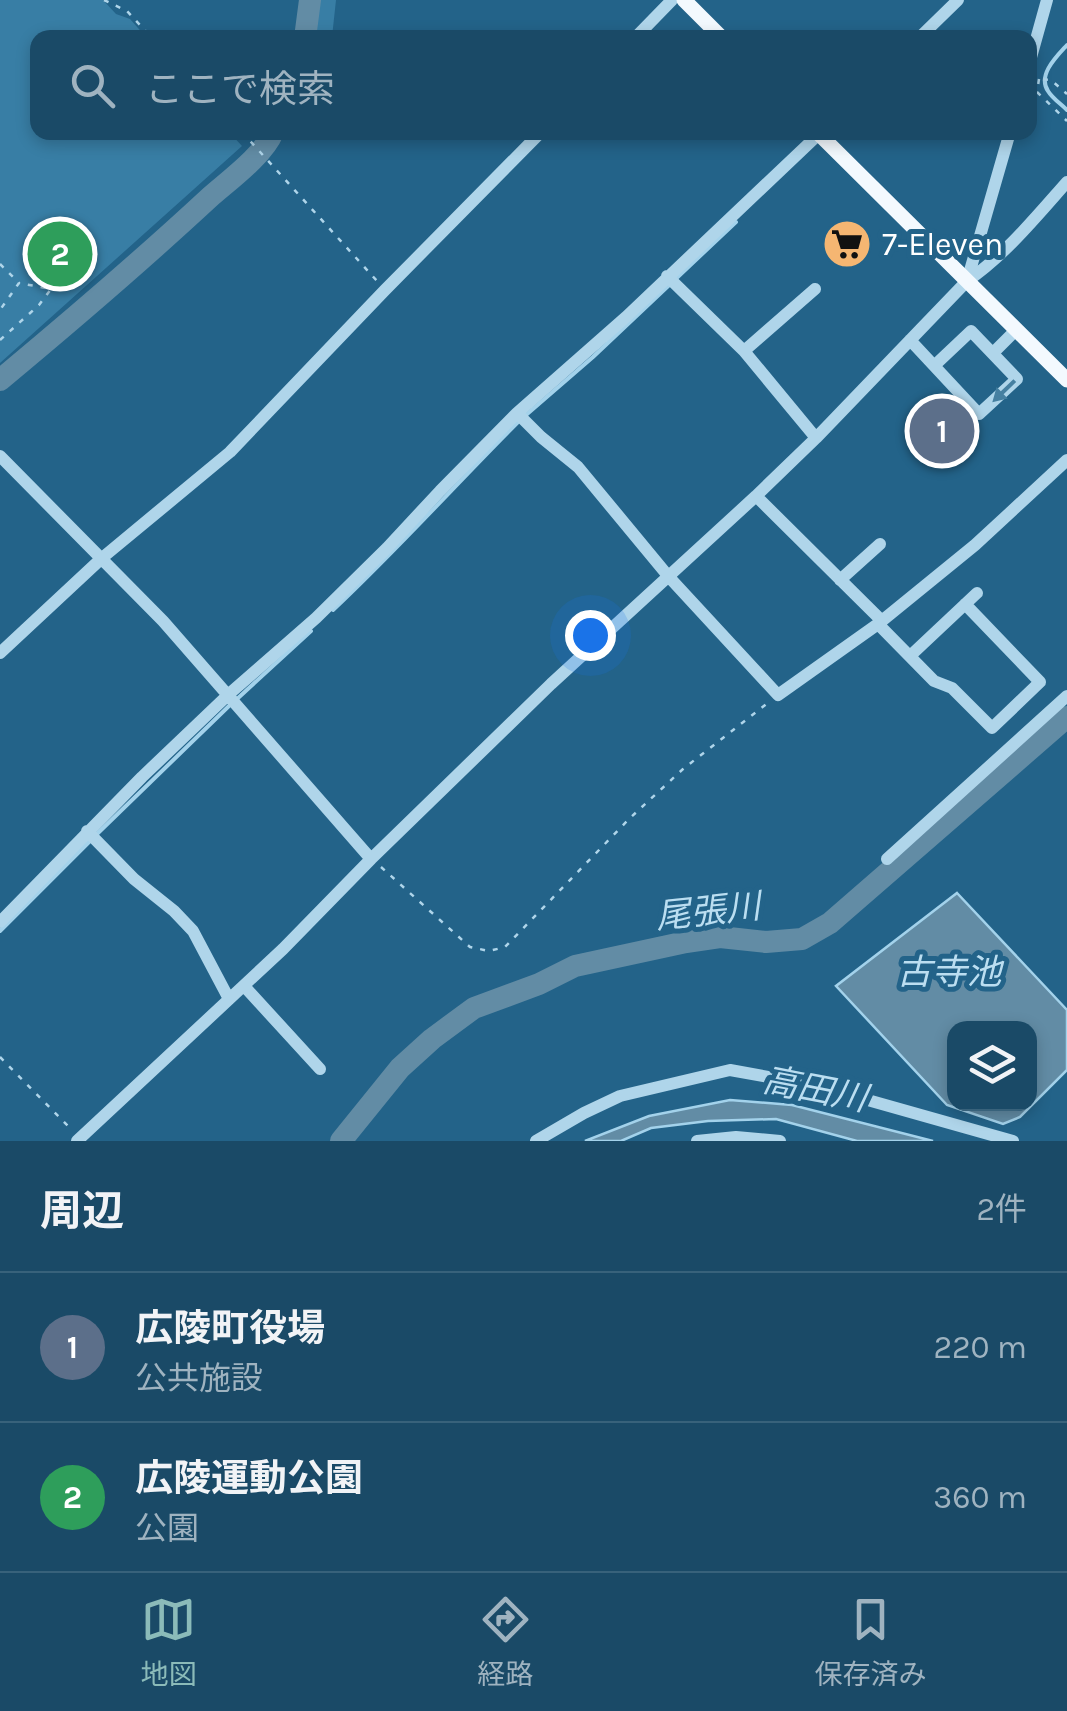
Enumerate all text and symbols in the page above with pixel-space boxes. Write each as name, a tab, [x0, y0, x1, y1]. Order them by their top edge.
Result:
search box	[30, 30, 1037, 140]
icon: search	[65, 58, 120, 113]
text: ここで検索	[145, 67, 335, 112]
pin: 2	[28, 216, 92, 292]
supermarket icon: 7-Eleven	[821, 218, 873, 270]
place label: 7-Eleven	[882, 226, 1003, 263]
one-way arrow	[992, 379, 1016, 402]
pin: 1	[910, 394, 974, 468]
your location	[565, 610, 616, 661]
water label: 尾張川	[654, 885, 766, 937]
water label: 古寺池	[896, 952, 1004, 993]
map controls	[947, 1021, 1037, 1111]
button: layers	[947, 1021, 1037, 1111]
water label: 高田川	[759, 1059, 874, 1120]
text: 周辺	[40, 1186, 124, 1236]
text: 2件	[976, 1191, 1027, 1228]
text: 広陵町役場	[135, 1306, 325, 1351]
text: 1	[67, 1329, 78, 1366]
text: 220 m	[933, 1329, 1027, 1366]
text: 公共施設	[135, 1360, 263, 1397]
text: 広陵運動公園	[135, 1456, 363, 1501]
text: 2	[63, 1479, 82, 1516]
text: 360 m	[933, 1479, 1027, 1516]
text: 公園	[135, 1510, 199, 1547]
tab: 地図	[140, 1592, 197, 1692]
tab: 経路	[477, 1592, 534, 1692]
tab: 保存済み	[814, 1592, 927, 1692]

